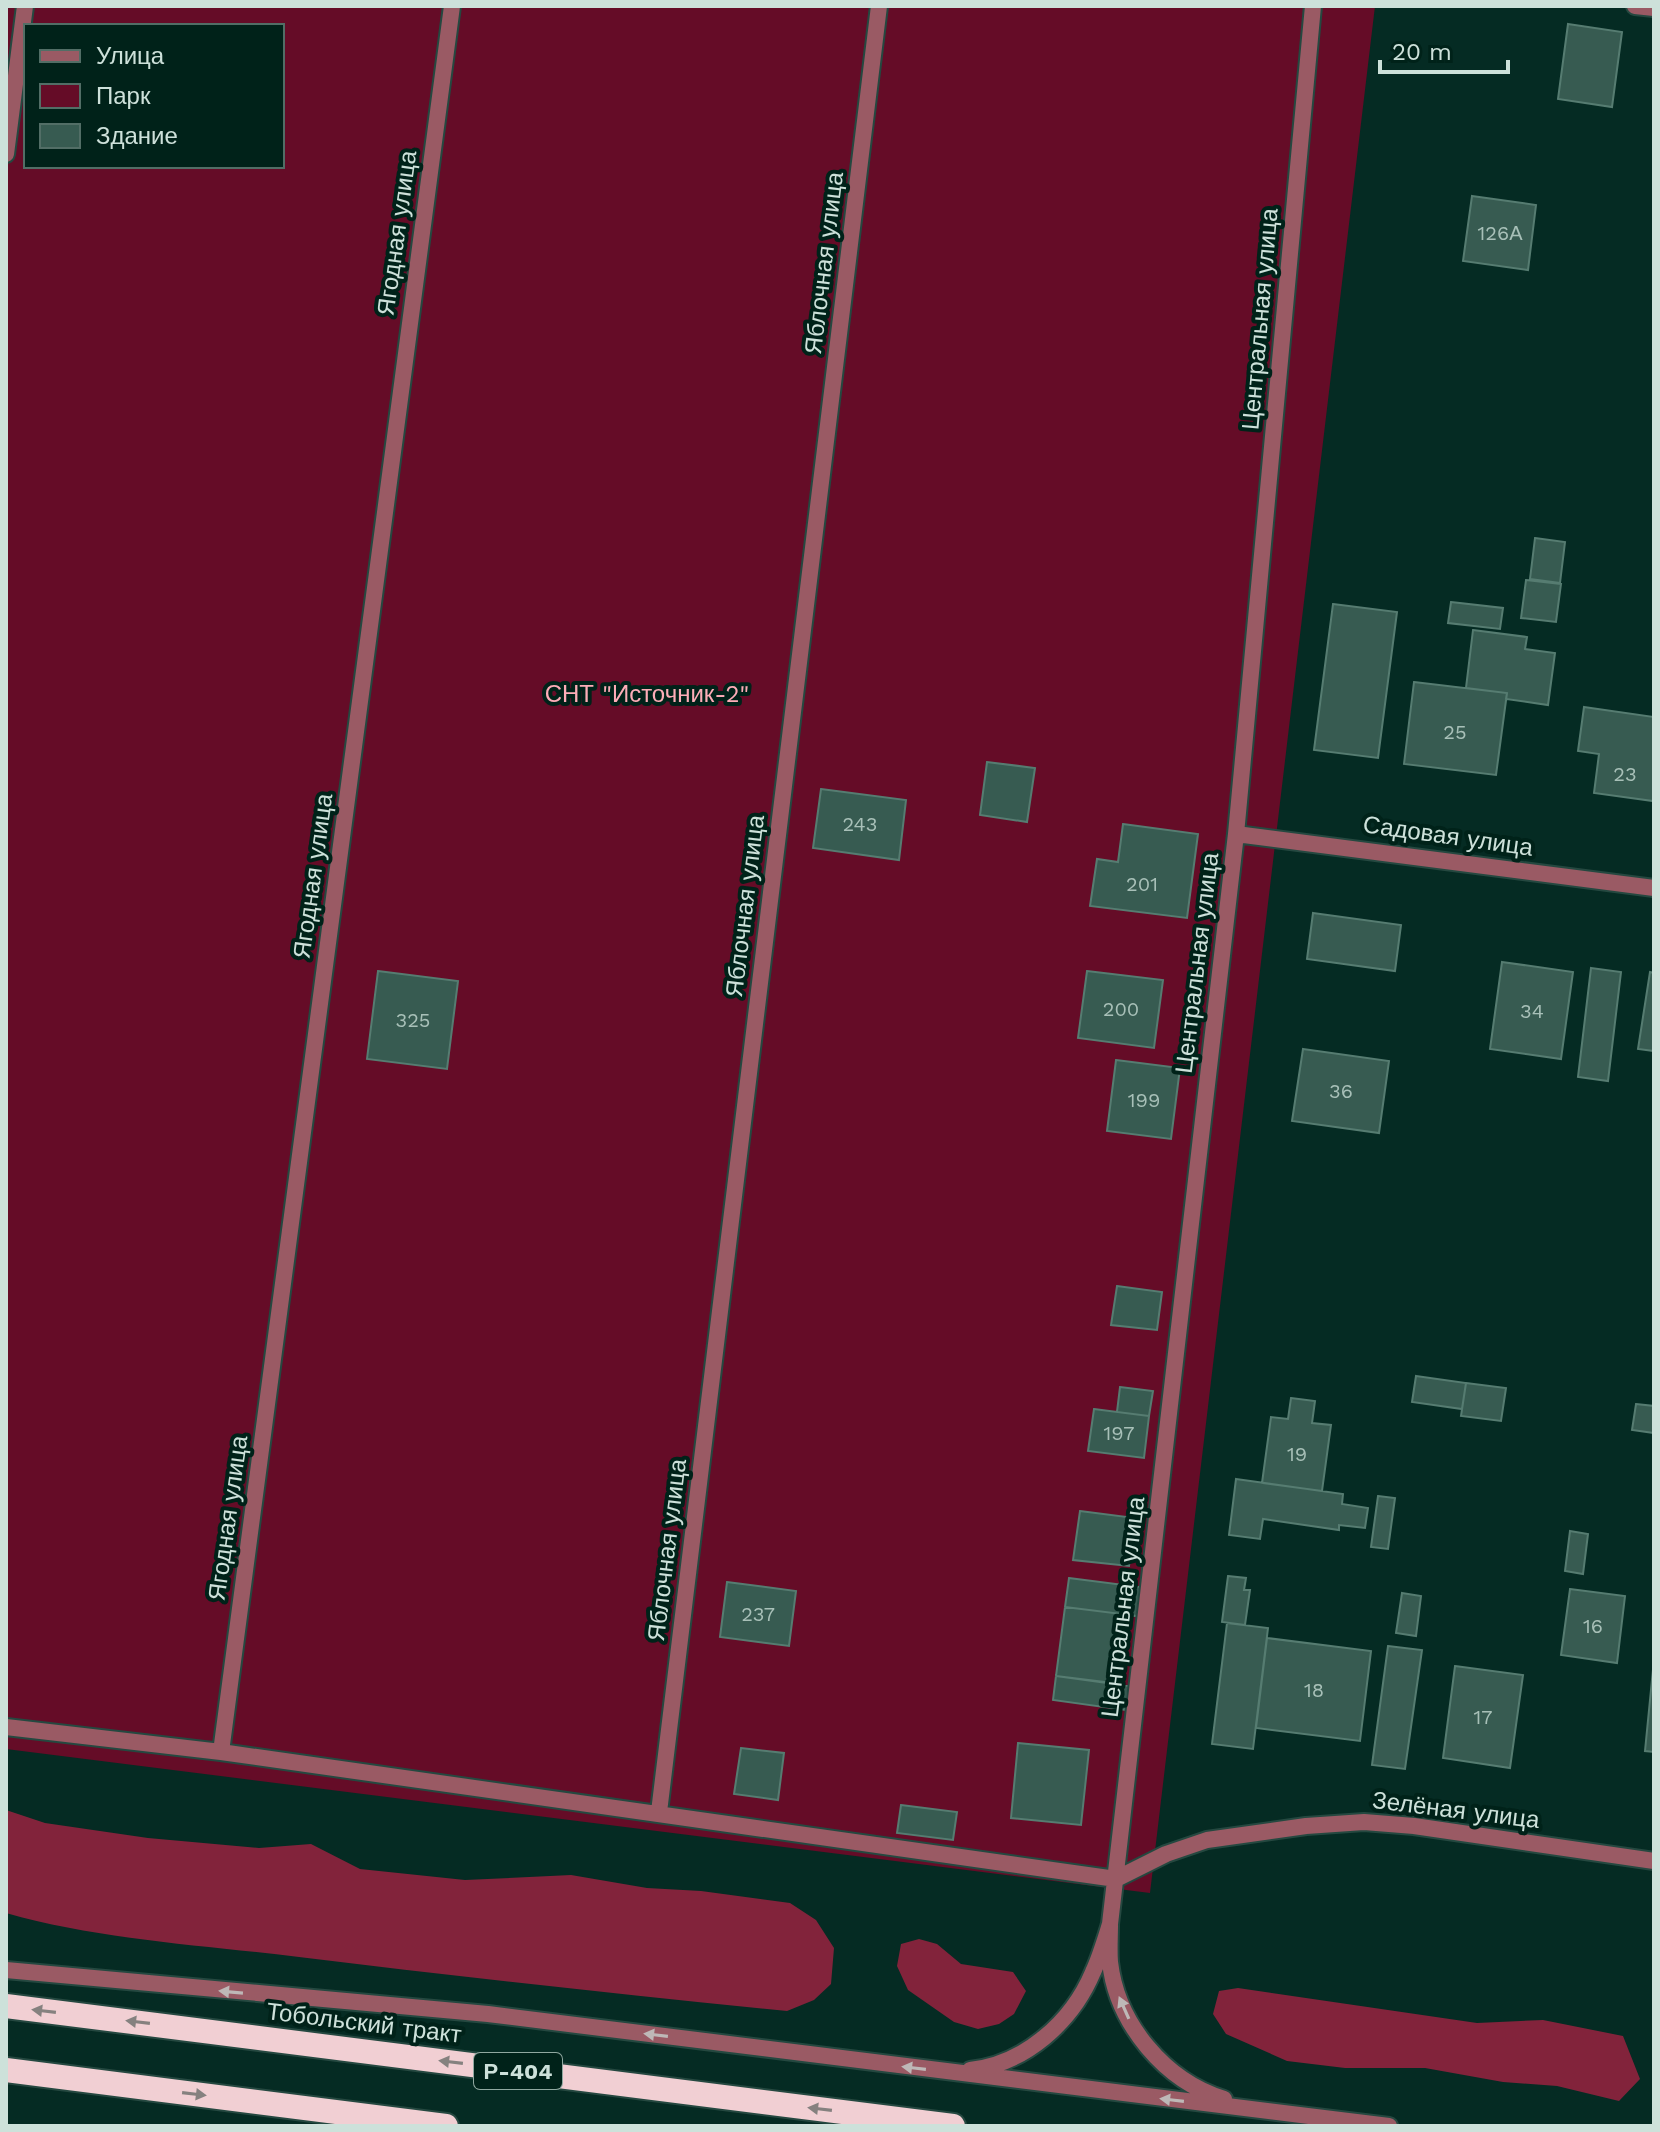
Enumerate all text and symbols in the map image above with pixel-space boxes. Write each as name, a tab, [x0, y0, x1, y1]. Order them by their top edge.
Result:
legend	[24, 24, 284, 168]
scale bar	[1380, 24, 1508, 74]
text: 20 m	[1392, 38, 1452, 66]
text: Улица	[96, 42, 165, 70]
text: Парк	[96, 82, 151, 110]
text: Здание	[96, 122, 178, 150]
street label: Ягодная улица	[372, 148, 423, 317]
street label: Яблочная улица	[799, 170, 849, 356]
street label: Центральная улица	[1236, 206, 1284, 431]
house number: 126А	[1478, 221, 1523, 245]
park label: СНТ "Источник-2"	[545, 680, 749, 708]
house number: 25	[1443, 720, 1467, 744]
house number: 23	[1613, 762, 1637, 786]
street label: Ягодная улица	[288, 791, 339, 960]
street label: Садовая улица	[1361, 810, 1535, 862]
house number: 243	[843, 812, 877, 836]
street label: Яблочная улица	[720, 813, 770, 999]
street label: Центральная улица	[1170, 850, 1225, 1075]
house number: 201	[1126, 872, 1158, 896]
house number: 200	[1103, 997, 1139, 1021]
house number: 34	[1520, 999, 1544, 1023]
house number: 325	[396, 1008, 430, 1032]
house number: 36	[1329, 1079, 1353, 1103]
house number: 199	[1128, 1088, 1160, 1112]
house number: 197	[1104, 1421, 1134, 1445]
street label: Ягодная улица	[203, 1433, 254, 1602]
house number: 19	[1287, 1442, 1307, 1466]
street label: Яблочная улица	[642, 1457, 692, 1643]
street label: Центральная улица	[1096, 1494, 1151, 1719]
house number: 237	[741, 1602, 775, 1626]
house number: 16	[1583, 1614, 1603, 1638]
house number: 18	[1304, 1678, 1324, 1702]
house number: 17	[1473, 1705, 1493, 1729]
street label: Зелёная улица	[1371, 1786, 1542, 1834]
one-way arrow	[218, 1985, 243, 1998]
one-way arrow	[1117, 1996, 1131, 2019]
street label: Тобольский тракт	[265, 1997, 463, 2049]
one-way arrow	[32, 2004, 57, 2017]
one-way arrow	[125, 2016, 150, 2029]
one-way arrow	[644, 2029, 669, 2042]
road number: Р-404	[474, 2053, 562, 2089]
one-way arrow	[438, 2055, 463, 2068]
one-way arrow	[902, 2061, 927, 2074]
one-way arrow	[182, 2088, 207, 2101]
one-way arrow	[1160, 2093, 1185, 2106]
one-way arrow	[807, 2102, 832, 2115]

